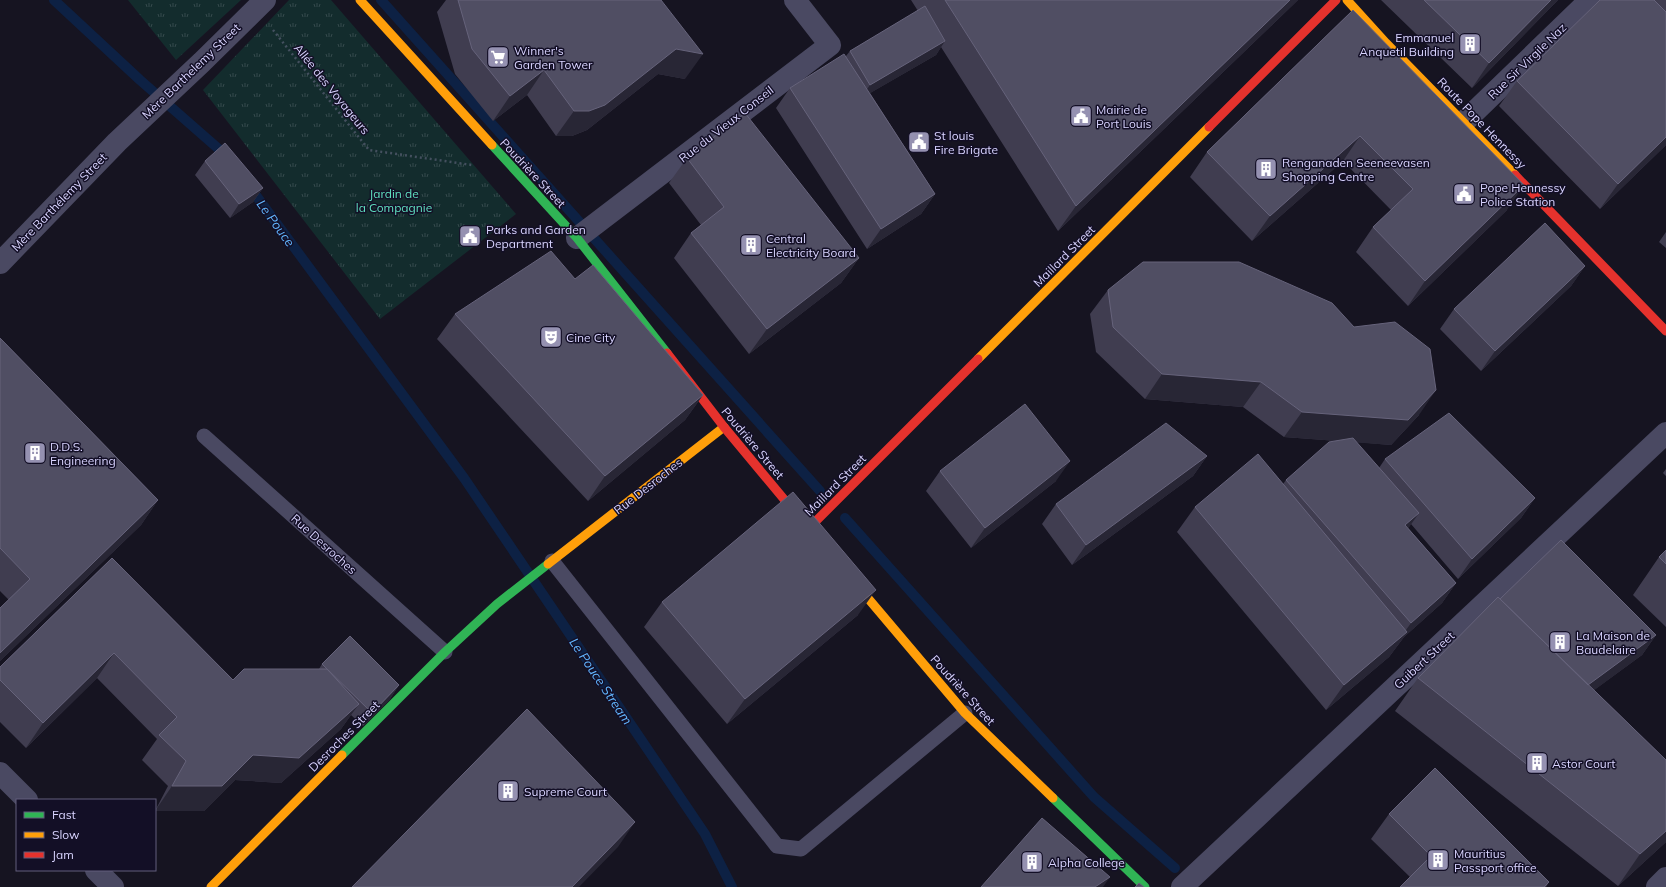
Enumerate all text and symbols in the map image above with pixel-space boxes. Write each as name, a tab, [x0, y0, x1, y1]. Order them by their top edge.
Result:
street label: Mère Barthelemy Street	[139, 20, 243, 122]
street label: Rue Sir Virgile Naz	[1485, 20, 1569, 102]
place label: Emmanuel Anquetil Building	[1359, 30, 1454, 59]
building icon: Emmanuel Anquetil Building	[1457, 31, 1483, 57]
street label: Allée des Voyageurs	[291, 41, 373, 137]
place label: Winner's Garden Tower	[514, 43, 593, 72]
supermarket icon: Winner's Garden Tower	[485, 44, 511, 70]
street label: Route Pope Hennessy	[1434, 74, 1530, 172]
street label: Rue du Vieux Conseil	[676, 82, 776, 166]
place label: Mairie de Port Louis	[1096, 102, 1152, 131]
public building icon: Mairie de Port Louis	[1068, 103, 1094, 129]
place label: St louis Fire Brigate	[934, 128, 998, 157]
public building icon: St louis Fire Brigate	[906, 129, 932, 155]
street label: Poudrière Street	[497, 135, 569, 211]
street label: Mère Barthélemy Street	[8, 150, 110, 254]
place label: Renganaden Seeneevasen Shopping Centre	[1282, 155, 1430, 184]
building icon: Renganaden Seeneevasen Shopping Centre	[1253, 156, 1279, 182]
place label: Pope Hennessy Police Station	[1480, 180, 1566, 209]
public building icon: Pope Hennessy Police Station	[1451, 181, 1477, 207]
park label: Jardin de la Compagnie	[356, 186, 432, 215]
water label: Le Pouce	[254, 196, 298, 250]
place label: Parks and Garden Department	[486, 222, 586, 251]
street label: Maillard Street	[1030, 222, 1098, 290]
public building icon: Parks and Garden Department	[457, 223, 483, 249]
place label: Central Electricity Board	[766, 231, 856, 260]
building icon: Central Electricity Board	[738, 232, 764, 258]
theatre icon: Cine City	[538, 324, 564, 350]
place label: Cine City	[566, 330, 616, 345]
street label: Poudrière Street	[719, 404, 787, 482]
place label: D.D.S. Engineering	[50, 439, 116, 468]
building icon: D.D.S. Engineering	[22, 440, 48, 466]
street label: Maillard Street	[801, 451, 869, 519]
street label: Rue Desroches	[611, 455, 685, 517]
street label: Rue Desroches	[288, 511, 360, 577]
street label: Guibert Street	[1391, 628, 1457, 692]
place label: La Maison de Baudelaire	[1576, 628, 1650, 657]
building icon: La Maison de Baudelaire	[1547, 629, 1573, 655]
water label: Le Pouce Stream	[566, 635, 636, 727]
street label: Poudrière Street	[928, 652, 998, 728]
street label: Desroches Street	[305, 697, 383, 775]
building icon: Astor Court	[1524, 750, 1550, 776]
place label: Astor Court	[1552, 756, 1616, 771]
building icon: Supreme Court	[495, 778, 521, 804]
place label: Supreme Court	[524, 784, 607, 799]
legend	[16, 799, 156, 871]
text: Fast	[52, 807, 76, 822]
text: Slow	[52, 827, 80, 842]
place label: Mauritius Passport office	[1454, 846, 1537, 875]
text: Jam	[52, 847, 74, 862]
building icon: Mauritius Passport office	[1425, 847, 1451, 873]
building icon: Alpha College	[1019, 849, 1045, 875]
place label: Alpha College	[1048, 855, 1125, 870]

